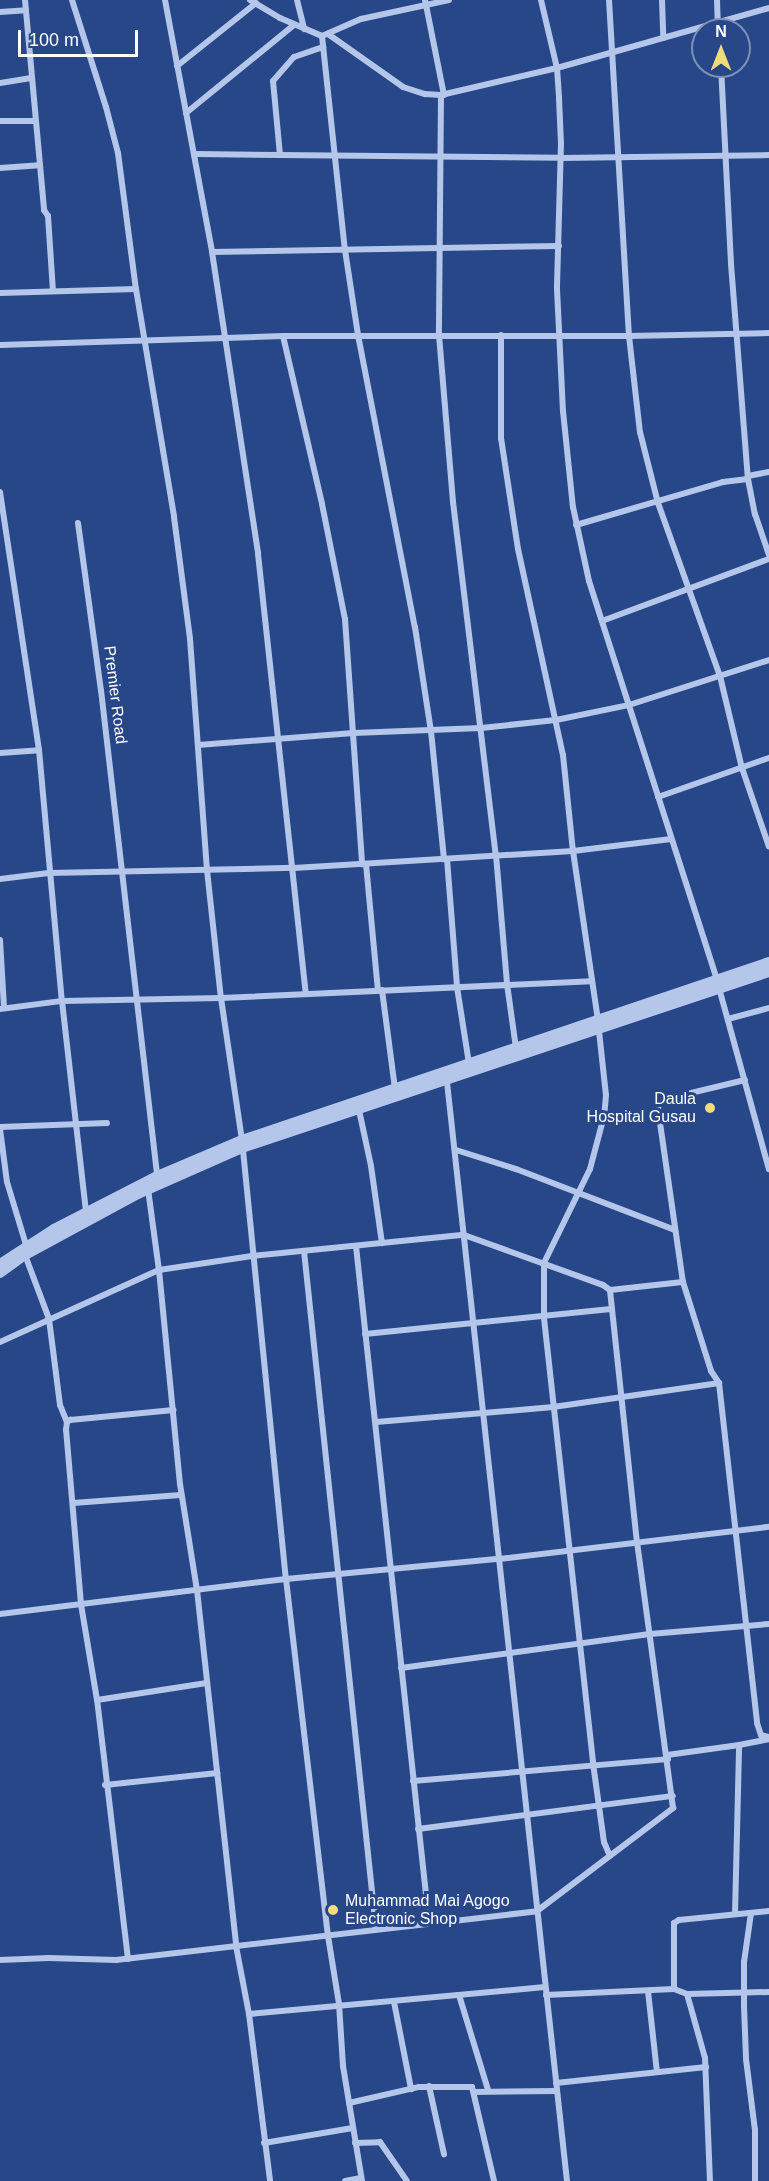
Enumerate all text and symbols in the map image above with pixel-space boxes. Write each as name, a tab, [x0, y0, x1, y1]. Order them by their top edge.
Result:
scale bar	[21, 18, 141, 56]
north arrow	[691, 18, 751, 78]
text: N	[715, 23, 727, 40]
text: 100 m	[29, 30, 79, 50]
street label: Premier Road	[99, 645, 131, 745]
place label: Daula Hospital Gusau	[587, 1089, 696, 1127]
marker: Daula Hospital Gusau	[701, 1099, 719, 1117]
place label: Muhammad Mai Agogo Electronic Shop	[345, 1891, 510, 1929]
marker: Muhammad Mai Agogo Electronic Shop	[326, 1903, 340, 1917]

